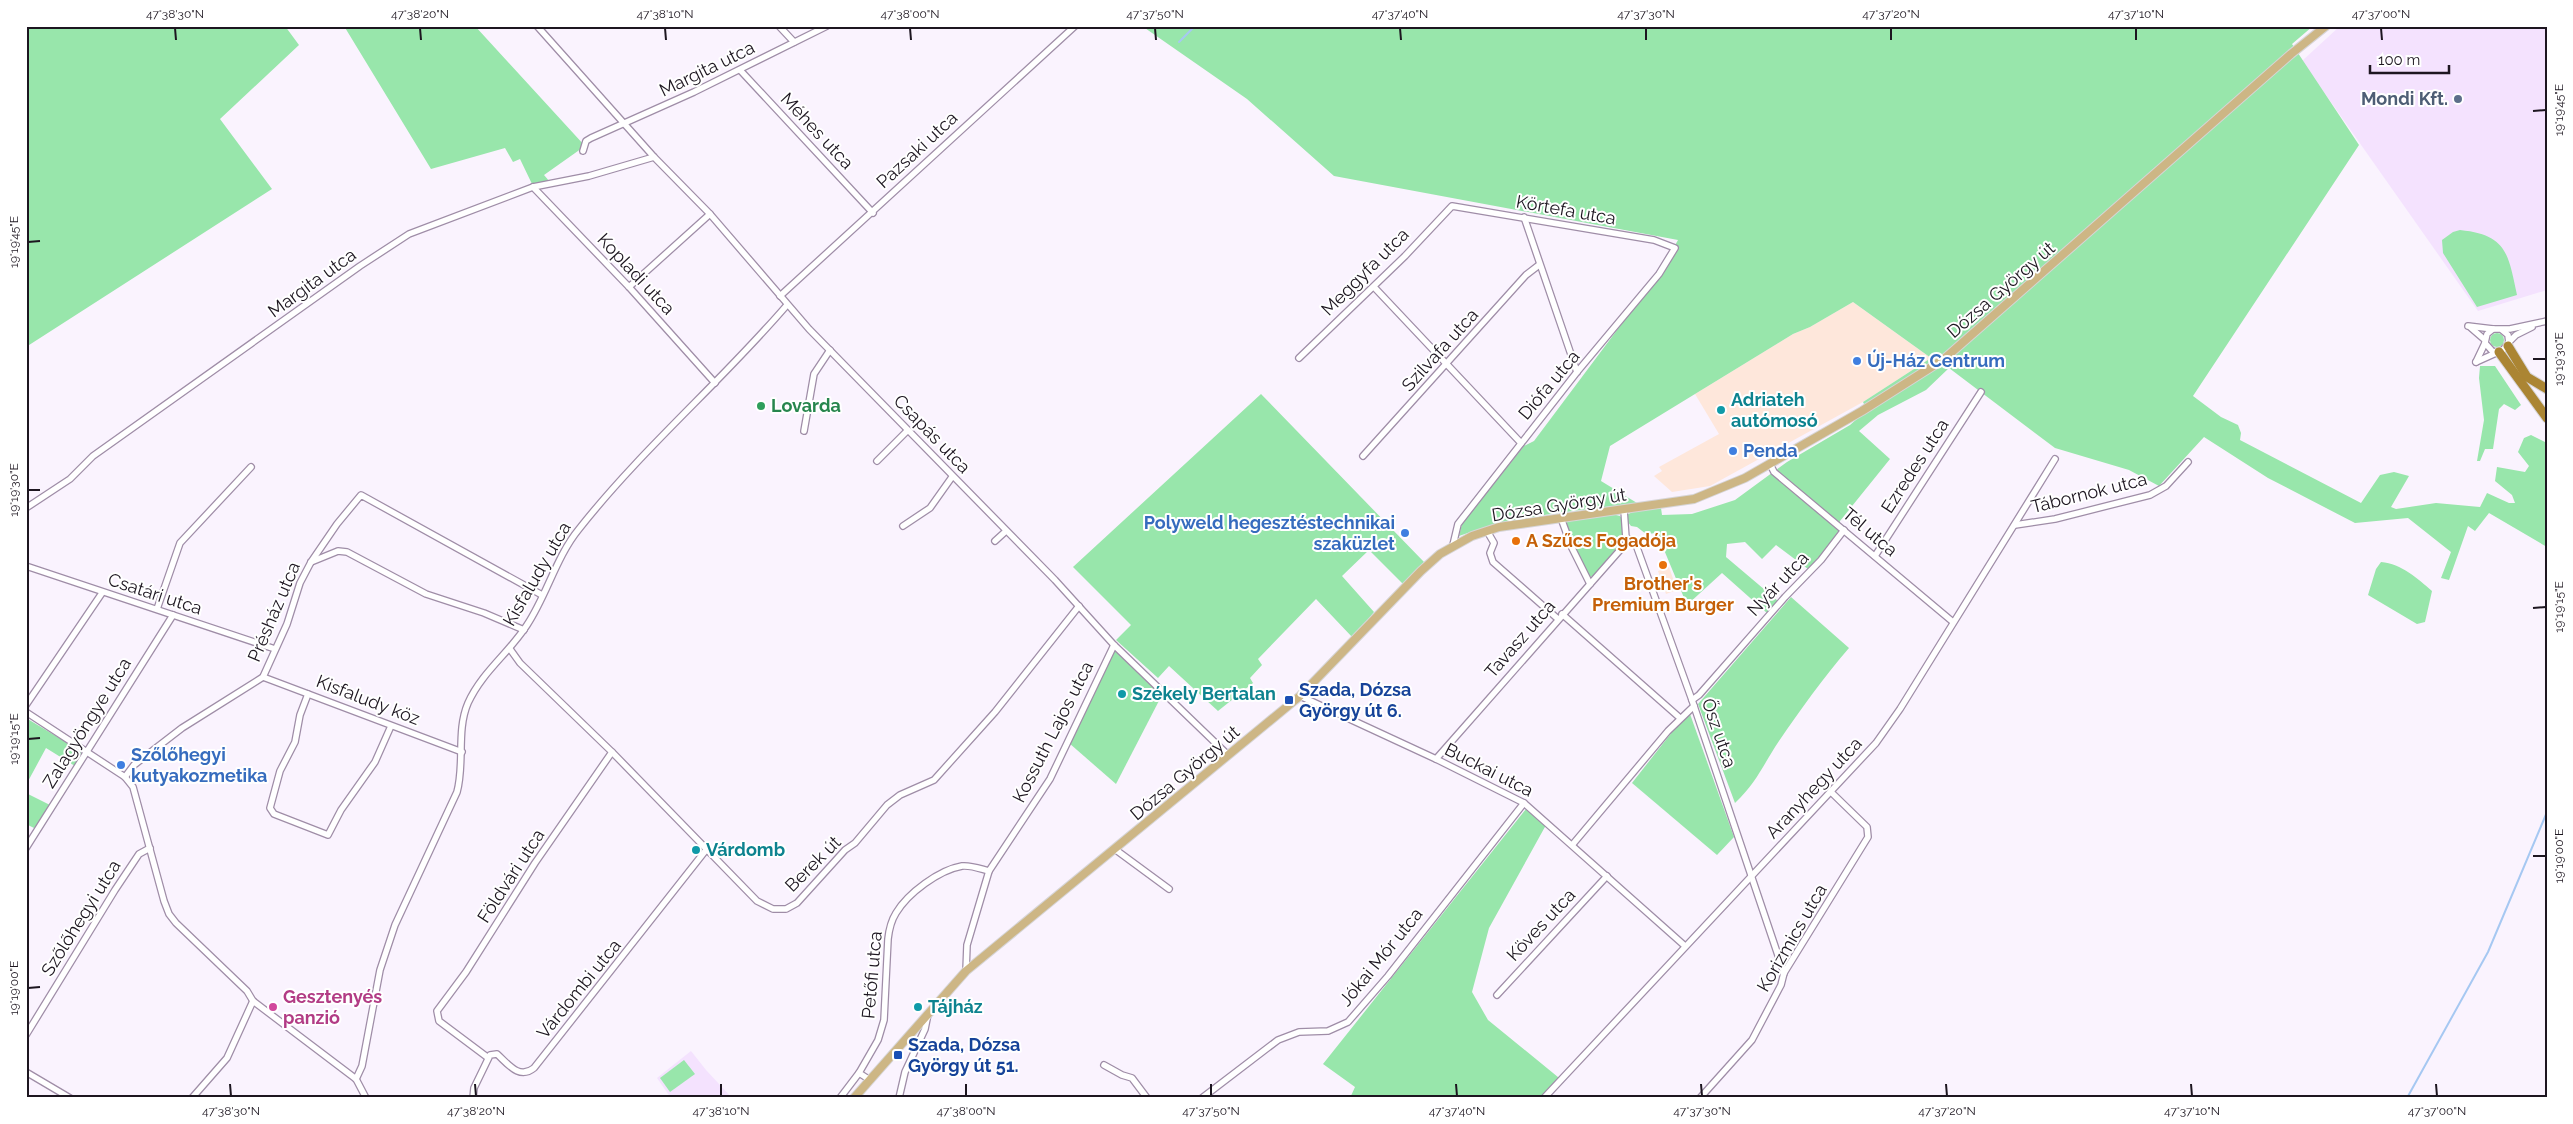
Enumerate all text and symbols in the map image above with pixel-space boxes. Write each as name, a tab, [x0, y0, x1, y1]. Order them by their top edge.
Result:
text: 47°38'30"N	[146, 7, 204, 21]
text: 47°38'20"N	[391, 7, 449, 21]
text: 47°38'10"N	[637, 7, 693, 21]
text: 47°38'00"N	[880, 7, 940, 21]
text: 47°37'50"N	[1126, 7, 1184, 21]
text: 47°37'40"N	[1372, 7, 1428, 21]
text: 47°37'30"N	[1617, 7, 1675, 21]
text: 47°37'20"N	[1862, 7, 1920, 21]
text: 47°37'10"N	[2108, 7, 2164, 21]
text: 47°37'00"N	[2352, 7, 2410, 21]
street label: Margita utca	[656, 36, 758, 101]
scale bar	[2370, 42, 2449, 74]
text: 100 m	[2378, 51, 2420, 69]
text: 19°19'45"E	[2552, 84, 2566, 136]
street label: Méhes utca	[777, 88, 858, 173]
place label: Mondi Kft.	[2361, 88, 2448, 109]
marker: Mondi Kft.	[2452, 93, 2464, 105]
street label: Pazsaki utca	[872, 107, 961, 192]
street label: Körtefa utca	[1515, 190, 1618, 229]
text: 19°19'45"E	[7, 216, 21, 268]
street label: Meggyfa utca	[1317, 224, 1413, 320]
street label: Kopladi utca	[593, 229, 679, 319]
street label: Dózsa György út	[1942, 237, 2059, 342]
street label: Margita utca	[264, 244, 360, 321]
street label: Szilvafa utca	[1397, 304, 1482, 395]
text: 19°19'30"E	[2552, 332, 2566, 386]
street label: Diófa utca	[1514, 346, 1584, 424]
place label: Új-Ház Centrum	[1867, 349, 2005, 371]
marker: Új-Ház Centrum	[1851, 355, 1863, 367]
place label: Adriateh autómosó	[1731, 389, 1818, 431]
street label: Csapás utca	[890, 390, 975, 477]
place label: Lovarda	[771, 395, 841, 416]
marker: Lovarda	[755, 400, 767, 412]
marker: Adriateh autómosó	[1715, 404, 1727, 416]
street label: Ezredes utca	[1876, 415, 1953, 517]
place label: Penda	[1743, 440, 1798, 461]
marker: Penda	[1727, 445, 1739, 457]
text: 19°19'30"E	[7, 463, 21, 517]
street label: Tábornok utca	[2029, 468, 2149, 517]
street label: Dózsa György út	[1490, 484, 1628, 526]
street label: Tél utca	[1839, 503, 1902, 560]
place label: Polyweld hegesztéstechnikai szaküzlet	[1144, 512, 1395, 554]
street label: Kisfaludy utca	[498, 518, 575, 630]
marker: Polyweld hegesztéstechnikai szaküzlet	[1399, 527, 1411, 539]
place label: A Szűcs Fogadója	[1526, 530, 1676, 551]
marker: A Szűcs Fogadója	[1510, 535, 1522, 547]
street label: Nyár utca	[1743, 547, 1813, 620]
street label: Présház utca	[243, 559, 304, 665]
marker: Brother's Premium Burger	[1657, 559, 1669, 571]
street label: Csatári utca	[105, 568, 205, 619]
place label: Brother's Premium Burger	[1592, 573, 1734, 615]
text: 19°19'15"E	[2552, 581, 2566, 633]
street label: Tavasz utca	[1480, 595, 1559, 682]
street label: Zalagyöngye utca	[38, 654, 135, 792]
street label: Kossuth Lajos utca	[1008, 658, 1097, 806]
street label: Kisfaludy köz	[314, 670, 423, 729]
place label: Szada, Dózsa György út 6.	[1299, 679, 1411, 721]
place label: Székely Bertalan	[1132, 683, 1276, 704]
marker: Székely Bertalan	[1116, 688, 1128, 700]
marker: Szada, Dózsa György út 6.	[1283, 694, 1295, 706]
street label: Ősz utca	[1698, 695, 1742, 770]
text: 19°19'15"E	[7, 713, 21, 765]
street label: Dózsa György út	[1126, 721, 1244, 824]
street label: Aranyhegy utca	[1761, 733, 1866, 843]
street label: Buckai utca	[1441, 738, 1537, 801]
place label: Szőlőhegyi kutyakozmetika	[131, 744, 267, 786]
marker: Szőlőhegyi kutyakozmetika	[115, 759, 127, 771]
street label: Földvári utca	[473, 825, 549, 926]
text: 19°19'00"E	[2552, 829, 2566, 883]
street label: Berek út	[780, 831, 845, 896]
place label: Várdomb	[706, 839, 785, 860]
marker: Várdomb	[690, 844, 702, 856]
street label: Szőlőhegyi utca	[37, 856, 125, 980]
street label: Korizmics utca	[1752, 880, 1831, 995]
street label: Köves utca	[1502, 884, 1579, 965]
street label: Jókai Mór utca	[1335, 903, 1427, 1010]
street label: Petőfi utca	[857, 930, 886, 1020]
street label: Várdombi utca	[532, 935, 625, 1042]
text: 19°19'00"E	[7, 961, 21, 1015]
place label: Gesztenyés panzió	[283, 986, 382, 1028]
place label: Tájház	[928, 996, 983, 1017]
marker: Gesztenyés panzió	[267, 1001, 279, 1013]
marker: Tájház	[912, 1001, 924, 1013]
place label: Szada, Dózsa György út 51.	[908, 1034, 1020, 1076]
marker: Szada, Dózsa György út 51.	[892, 1049, 904, 1061]
text: 47°38'30"N	[202, 1104, 260, 1118]
text: 47°38'20"N	[447, 1104, 505, 1118]
text: 47°38'10"N	[693, 1104, 749, 1118]
text: 47°38'00"N	[936, 1104, 996, 1118]
text: 47°37'50"N	[1182, 1104, 1240, 1118]
text: 47°37'40"N	[1429, 1104, 1485, 1118]
text: 47°37'30"N	[1673, 1104, 1731, 1118]
text: 47°37'20"N	[1918, 1104, 1976, 1118]
text: 47°37'10"N	[2164, 1104, 2220, 1118]
text: 47°37'00"N	[2408, 1104, 2466, 1118]

